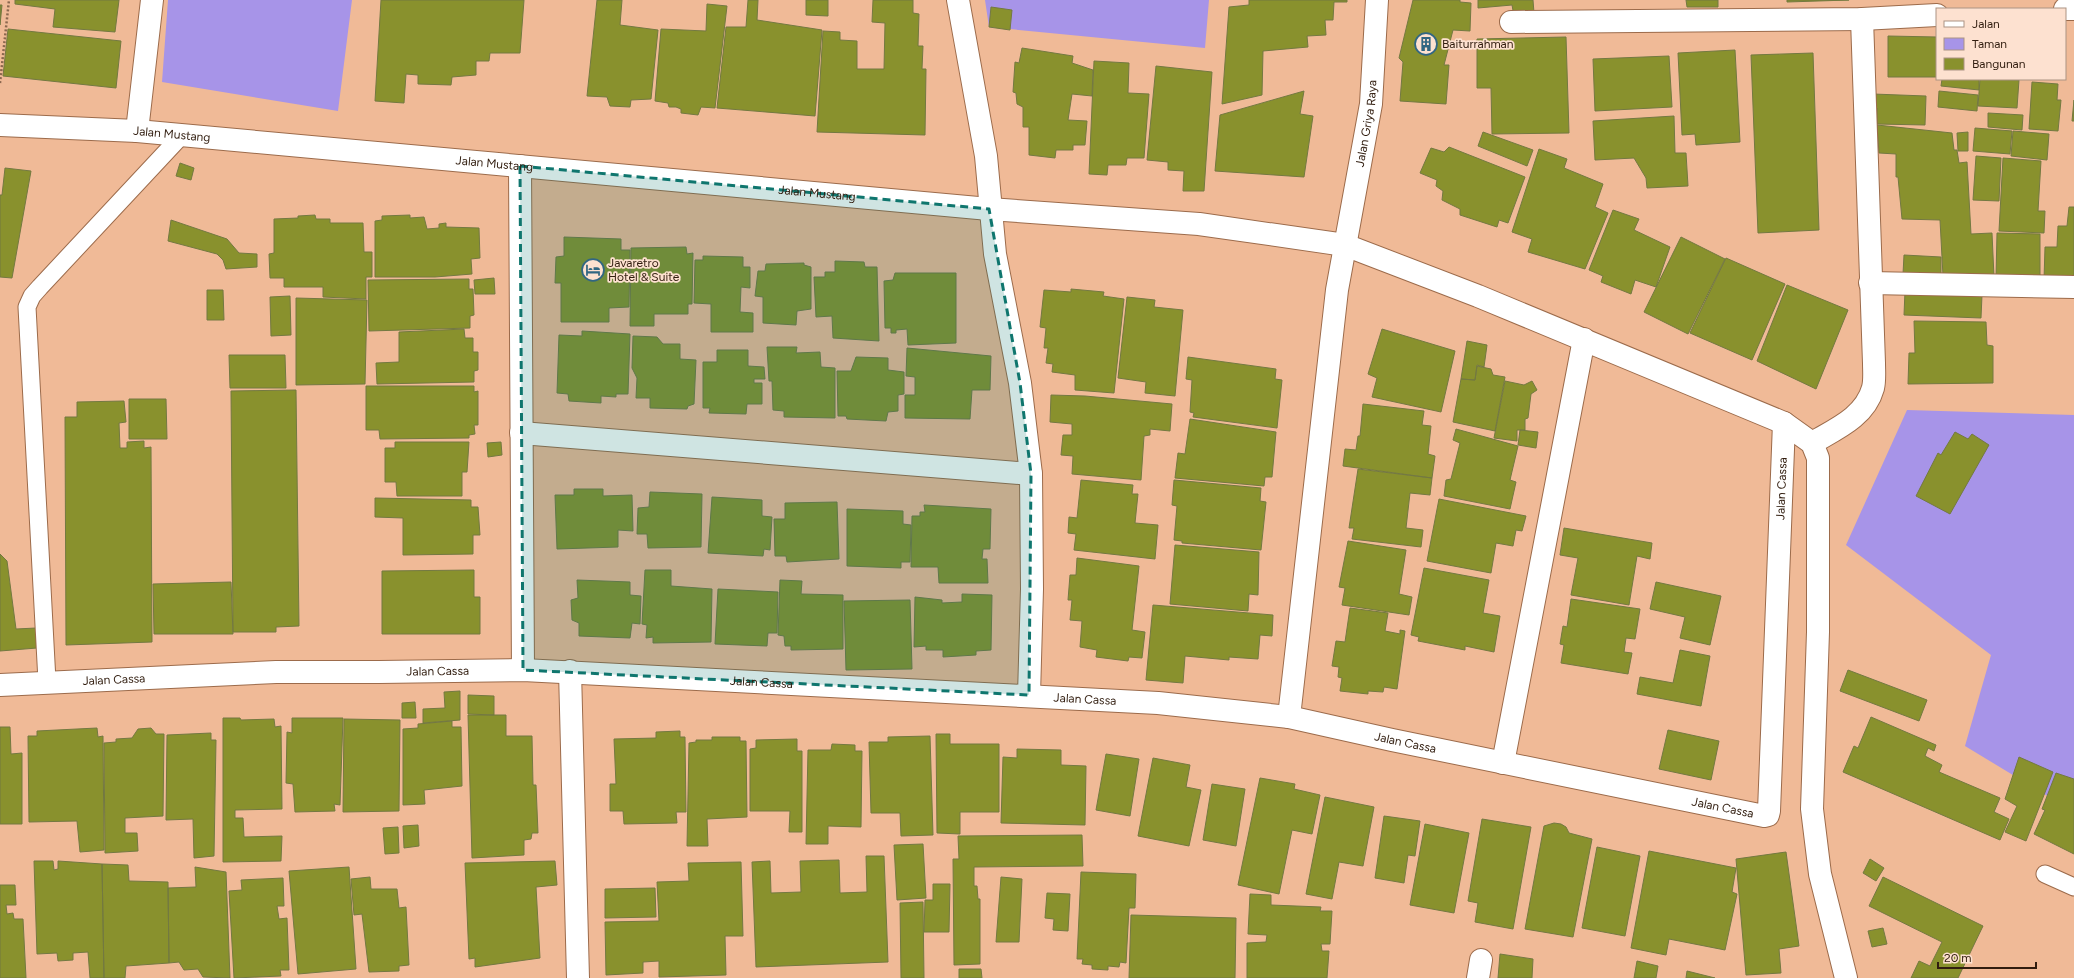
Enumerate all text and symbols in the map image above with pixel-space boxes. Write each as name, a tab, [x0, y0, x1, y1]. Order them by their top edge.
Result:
legend	[1936, 8, 2066, 80]
text: Jalan	[1972, 17, 2000, 31]
building icon: Baiturrahman	[1413, 31, 1439, 57]
place label: Baiturrahman	[1442, 37, 1514, 51]
text: Taman	[1972, 37, 2007, 51]
text: Bangunan	[1972, 57, 2026, 71]
street label: Jalan Griya Raya	[1353, 79, 1379, 168]
street label: Jalan Mustang	[133, 124, 211, 145]
street label: Jalan Mustang	[455, 153, 534, 174]
street label: Jalan Mustang	[778, 183, 856, 204]
place label: Javaretro Hotel & Suite	[608, 256, 680, 284]
hotel icon: Javaretro Hotel & Suite	[580, 257, 606, 283]
street label: Jalan Cassa	[1773, 457, 1790, 520]
street label: Jalan Cassa	[406, 664, 469, 679]
street label: Jalan Cassa	[82, 671, 146, 688]
street label: Jalan Cassa	[730, 674, 793, 691]
street label: Jalan Cassa	[1053, 691, 1117, 708]
street label: Jalan Cassa	[1373, 729, 1437, 756]
street label: Jalan Cassa	[1691, 794, 1755, 821]
scale bar	[1938, 944, 2036, 970]
text: 20 m	[1944, 951, 1972, 965]

